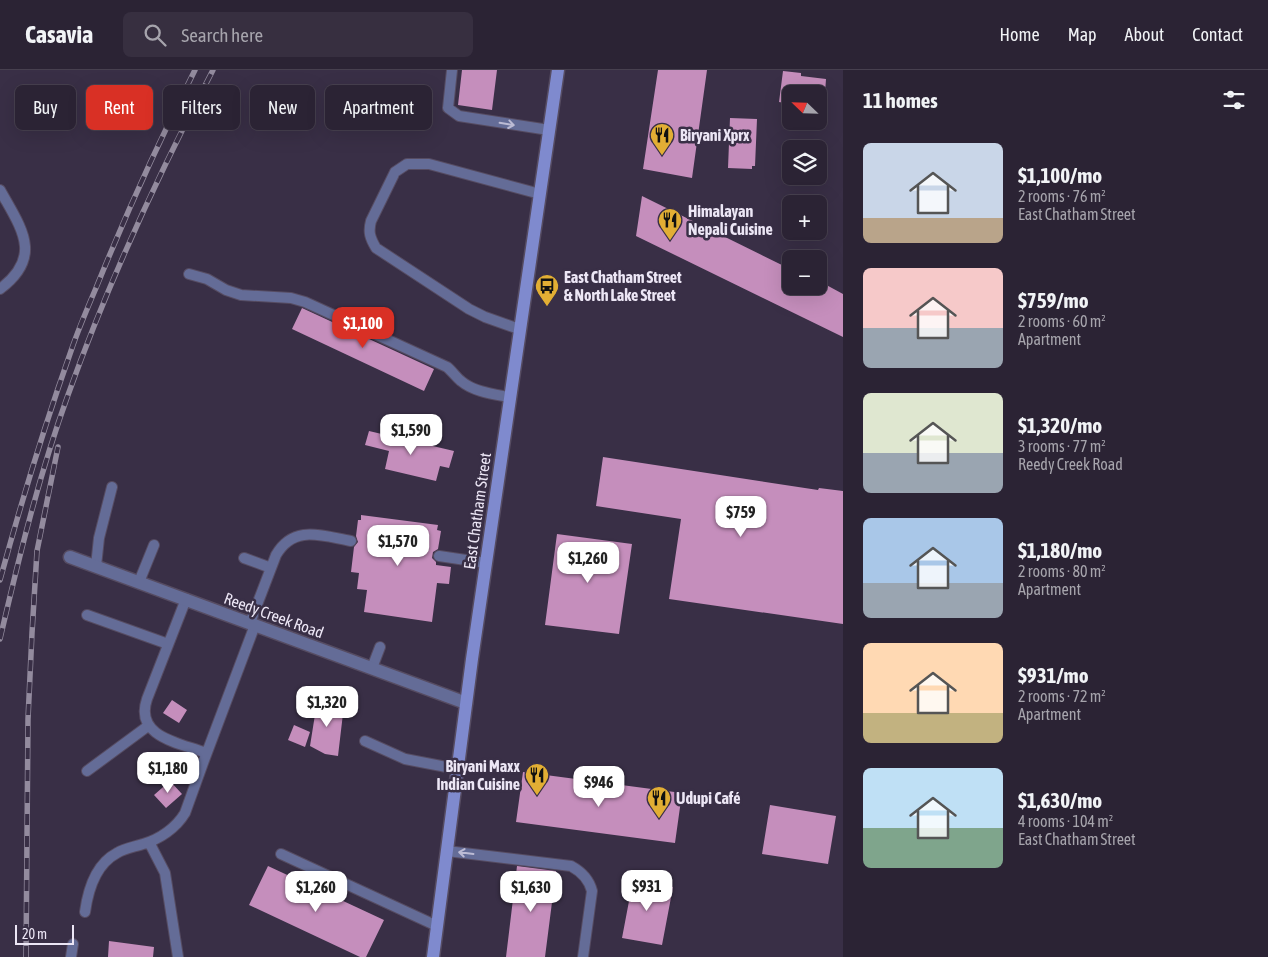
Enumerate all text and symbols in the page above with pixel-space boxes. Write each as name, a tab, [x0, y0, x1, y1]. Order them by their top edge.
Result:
search box	[123, 12, 473, 57]
text: Casavia	[25, 21, 93, 48]
icon: search	[141, 21, 169, 49]
text: Search here	[181, 24, 263, 46]
text: Home	[1000, 24, 1040, 45]
text: Map	[1068, 24, 1097, 45]
text: About	[1125, 24, 1164, 45]
text: Contact	[1192, 24, 1243, 45]
chip: Buy	[15, 85, 76, 130]
chip: Rent	[86, 85, 153, 130]
chip: Filters	[163, 85, 240, 130]
chip: New	[250, 85, 315, 130]
chip: Apartment	[325, 85, 432, 130]
north arrow	[782, 85, 828, 130]
map controls	[782, 85, 827, 295]
icon: filters	[1220, 86, 1248, 114]
text: 11 homes	[863, 88, 938, 112]
one-way arrow	[499, 119, 515, 129]
restaurant icon: Biryani Xprx	[649, 122, 675, 156]
place label: Biryani Xprx	[680, 126, 750, 144]
button: layers	[782, 140, 827, 185]
icon: home	[903, 163, 963, 223]
text: $1,100/mo	[1018, 163, 1102, 187]
text: 2 rooms · 76 m²	[1018, 187, 1106, 205]
button: +	[782, 195, 827, 240]
place label: Himalayan Nepali Cuisine	[688, 202, 773, 238]
text: East Chatham Street	[1018, 205, 1136, 223]
restaurant icon: Himalayan Nepali Cuisine	[657, 207, 683, 241]
button: −	[782, 250, 827, 295]
place label: East Chatham Street & North Lake Street	[564, 268, 682, 304]
bus stop icon: East Chatham Street & North Lake Street	[534, 273, 560, 307]
icon: home	[903, 288, 963, 348]
text: $759/mo	[1018, 288, 1089, 312]
pin: $1,100	[322, 306, 404, 349]
text: 2 rooms · 60 m²	[1018, 312, 1106, 330]
text: $1,100	[343, 314, 383, 332]
text: Apartment	[1018, 330, 1081, 348]
icon: home	[903, 413, 963, 473]
text: $1,320/mo	[1018, 413, 1102, 437]
pin: $1,590	[370, 414, 452, 456]
text: $1,590	[391, 421, 431, 439]
text: 3 rooms · 77 m²	[1018, 437, 1106, 455]
street label: East Chatham Street	[460, 451, 494, 571]
text: Reedy Creek Road	[1018, 455, 1123, 473]
pin: $759	[711, 496, 771, 538]
text: $759	[726, 503, 756, 521]
pin: $1,570	[357, 524, 439, 567]
text: $1,570	[378, 532, 418, 550]
icon: home	[903, 538, 963, 598]
text: $1,180/mo	[1018, 538, 1102, 562]
pin: $1,260	[547, 542, 629, 584]
text: $1,260	[568, 549, 608, 567]
text: 2 rooms · 80 m²	[1018, 562, 1106, 580]
text: Apartment	[1018, 580, 1081, 598]
street label: Reedy Creek Road	[221, 589, 326, 642]
icon: home	[903, 663, 963, 723]
text: $931/mo	[1018, 663, 1089, 687]
pin: $1,320	[286, 686, 368, 728]
text: 2 rooms · 72 m²	[1018, 687, 1106, 705]
text: $1,320	[307, 693, 347, 711]
text: Apartment	[1018, 705, 1081, 723]
pin: $1,180	[127, 752, 209, 794]
place label: Biryani Maxx Indian Cuisine	[437, 757, 521, 793]
text: $1,180	[148, 759, 188, 777]
restaurant icon: Biryani Maxx Indian Cuisine	[524, 762, 550, 796]
pin: $946	[569, 766, 629, 808]
text: $946	[584, 773, 614, 791]
restaurant icon: Udupi Café	[646, 785, 672, 819]
icon: home	[903, 788, 963, 848]
text: $1,630/mo	[1018, 788, 1102, 812]
place label: Udupi Café	[676, 789, 741, 807]
text: 4 rooms · 104 m²	[1018, 812, 1113, 830]
text: East Chatham Street	[1018, 830, 1136, 848]
one-way arrow	[459, 848, 475, 858]
pin: $1,260	[275, 870, 357, 913]
pin: $1,630	[490, 870, 572, 913]
pin: $931	[617, 870, 677, 912]
text: $931	[632, 877, 662, 895]
text: $1,260	[296, 878, 336, 896]
text: $1,630	[511, 878, 551, 896]
scale bar	[15, 922, 74, 945]
text: 20 m	[22, 926, 47, 942]

